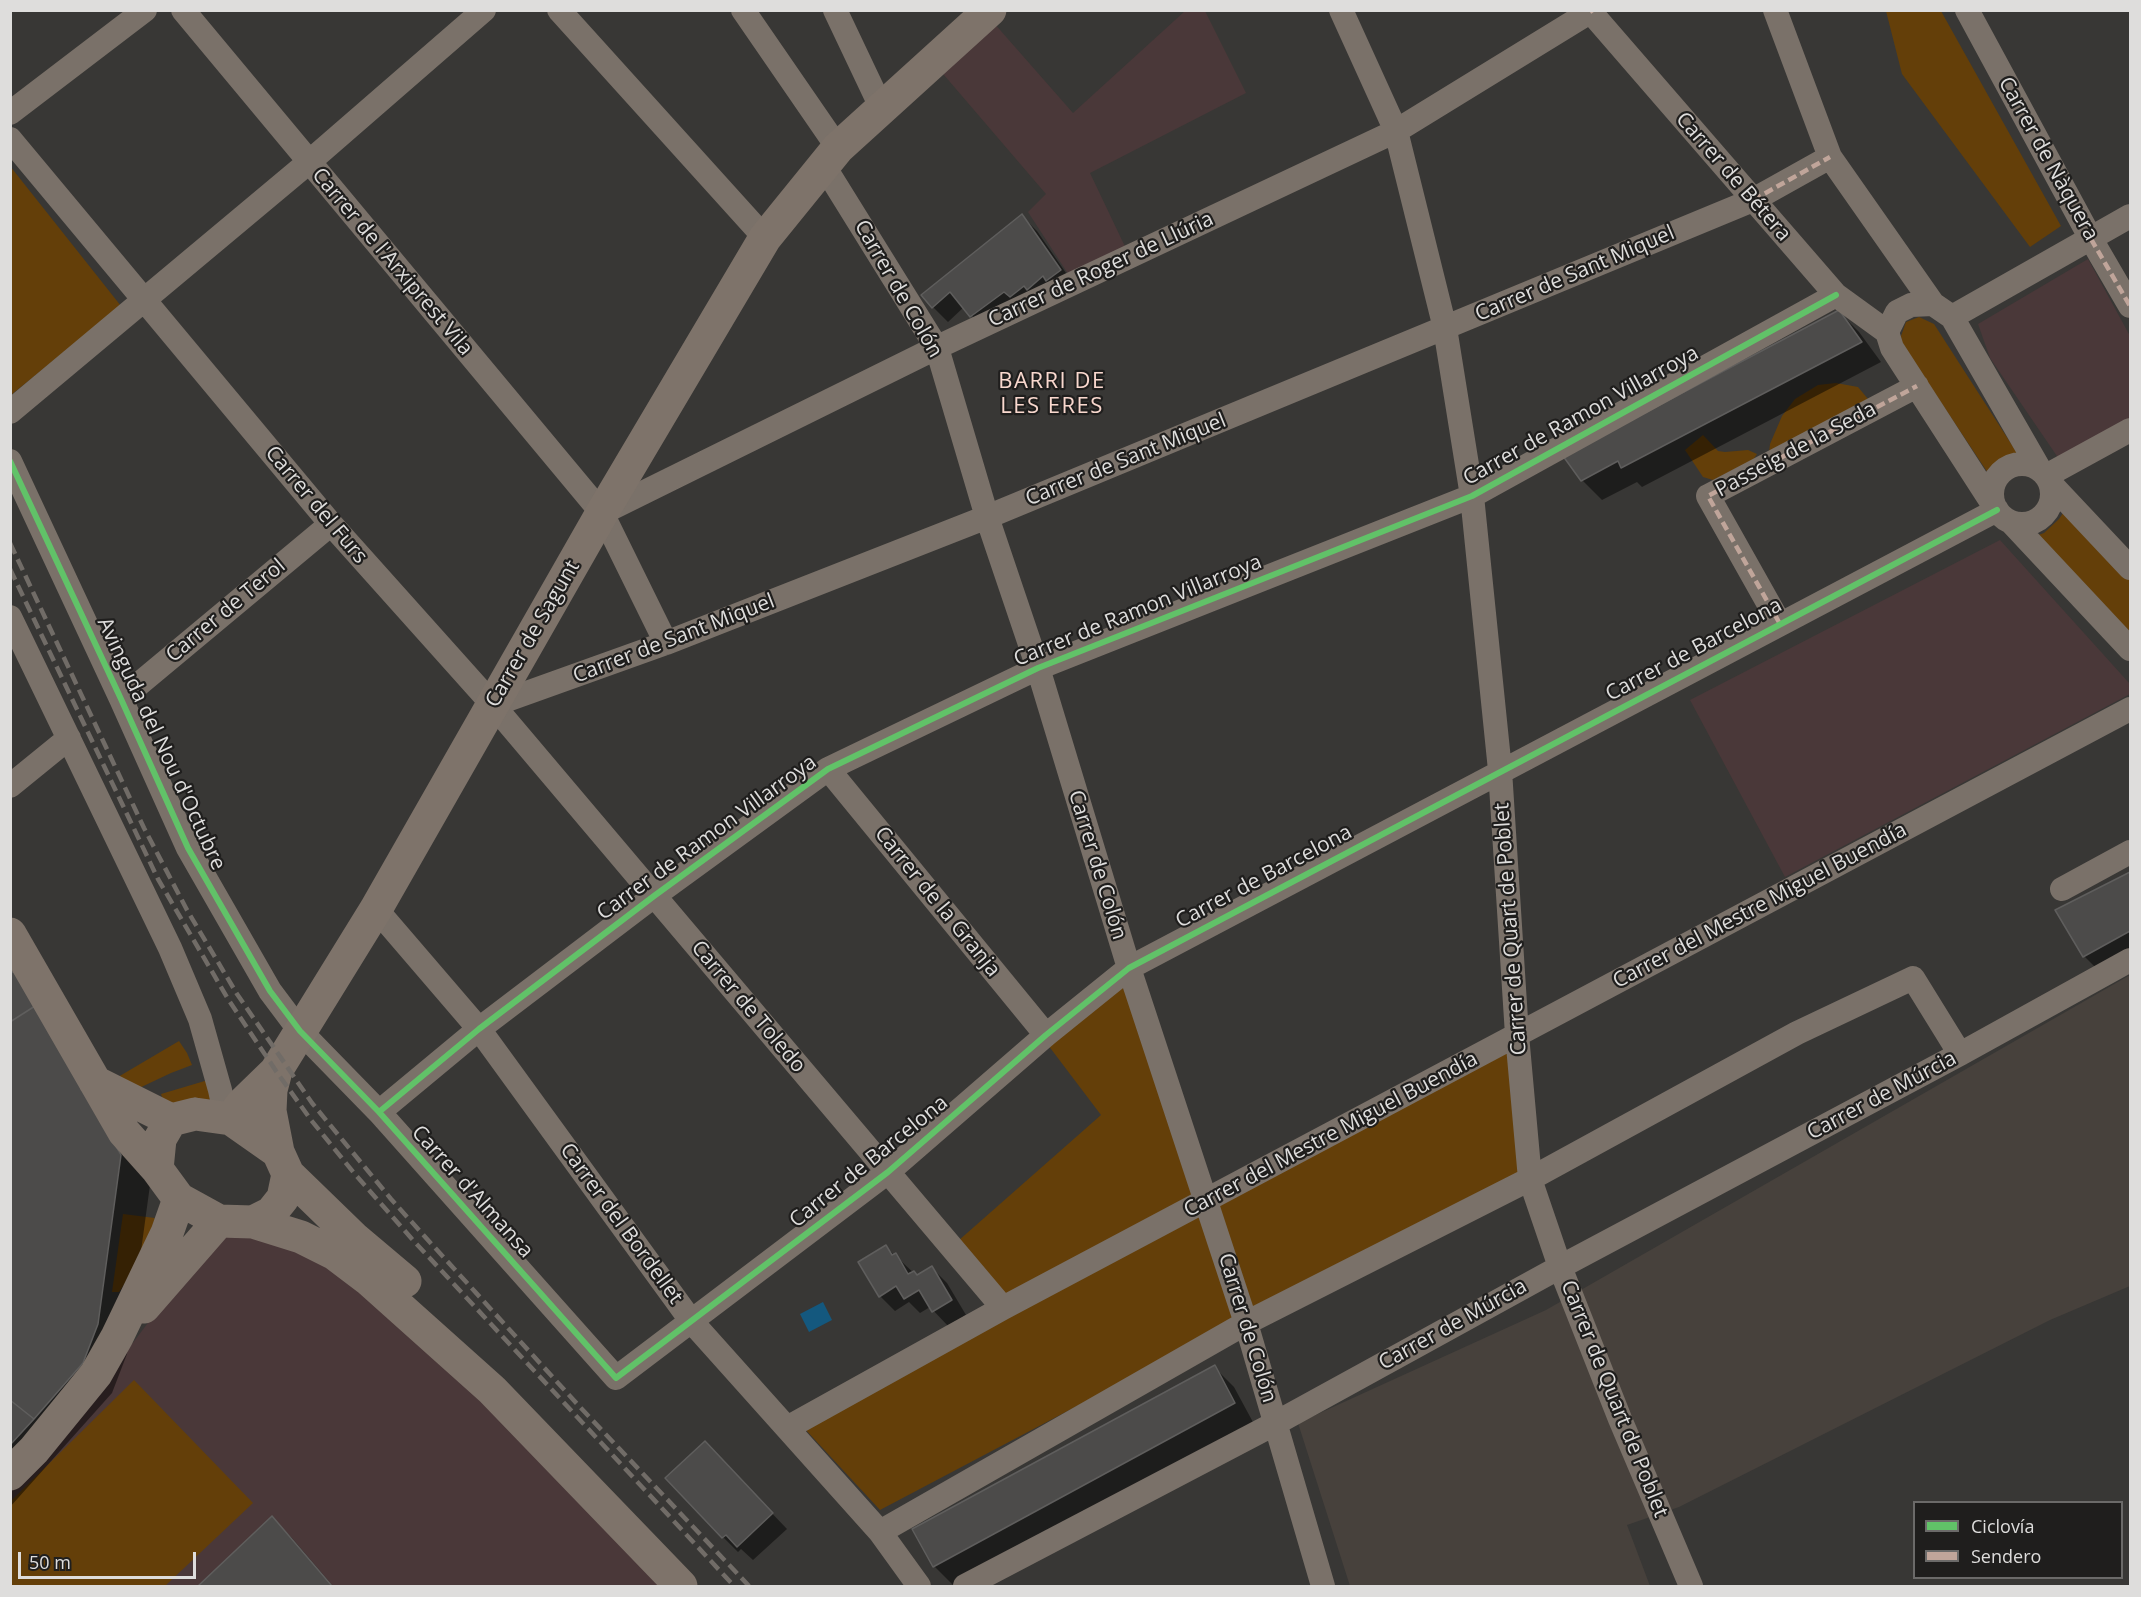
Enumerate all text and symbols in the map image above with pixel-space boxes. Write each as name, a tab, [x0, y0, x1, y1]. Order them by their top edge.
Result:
street label: Carrer de Nàquera	[1993, 73, 2103, 245]
street label: Carrer de Bétera	[1670, 107, 1796, 247]
street label: Carrer de l'Arxiprest Vila	[306, 163, 478, 361]
street label: Carrer de Roger de Llúria	[984, 207, 1218, 333]
street label: Carrer de Colón	[848, 216, 948, 362]
street label: Carrer de Sant Miquel	[1472, 221, 1678, 327]
street label: Carrer de Ramon Villarroya	[1459, 341, 1703, 491]
district label: BARRI DE LES ERES	[998, 369, 1106, 420]
street label: Passeig de la Seda	[1711, 397, 1881, 503]
street label: Carrer de Sant Miquel	[1022, 408, 1230, 512]
street label: Carrer del Furs	[260, 441, 372, 569]
street label: Carrer de Ramon Villarroya	[1010, 550, 1266, 672]
street label: Carrer de Terol	[161, 554, 291, 668]
street label: Carrer de Sagunt	[481, 556, 585, 712]
street label: Carrer de Sant Miquel	[570, 589, 778, 689]
street label: Carrer de Barcelona	[1601, 593, 1787, 707]
street label: Avinguda del Nou d'Octubre	[91, 614, 231, 874]
street label: Carrer de Ramon Villarroya	[592, 750, 822, 926]
street label: Carrer de Colón	[1062, 787, 1132, 943]
street label: Carrer de Quart de Poblet	[1490, 802, 1532, 1056]
street label: Carrer del Mestre Miguel Buendía	[1609, 818, 1911, 994]
street label: Carrer de Barcelona	[1171, 820, 1357, 934]
street label: Carrer de la Granja	[869, 822, 1005, 982]
street label: Carrer de Toledo	[685, 936, 811, 1078]
street label: Carrer de Múrcia	[1803, 1046, 1961, 1146]
street label: Carrer del Mestre Miguel Buendía	[1180, 1047, 1482, 1223]
street label: Carrer de Barcelona	[785, 1090, 953, 1234]
street label: Carrer d'Almansa	[406, 1121, 538, 1263]
street label: Carrer del Bordellet	[554, 1139, 688, 1309]
street label: Carrer de Colón	[1212, 1250, 1282, 1406]
street label: Carrer de Múrcia	[1375, 1274, 1531, 1376]
street label: Carrer de Quart de Poblet	[1555, 1277, 1673, 1521]
legend	[1913, 1501, 2123, 1579]
text: Ciclovía	[1971, 1514, 2034, 1538]
scale bar	[21, 1540, 200, 1578]
text: Sendero	[1971, 1544, 2041, 1568]
text: 50 m	[29, 1550, 71, 1574]

